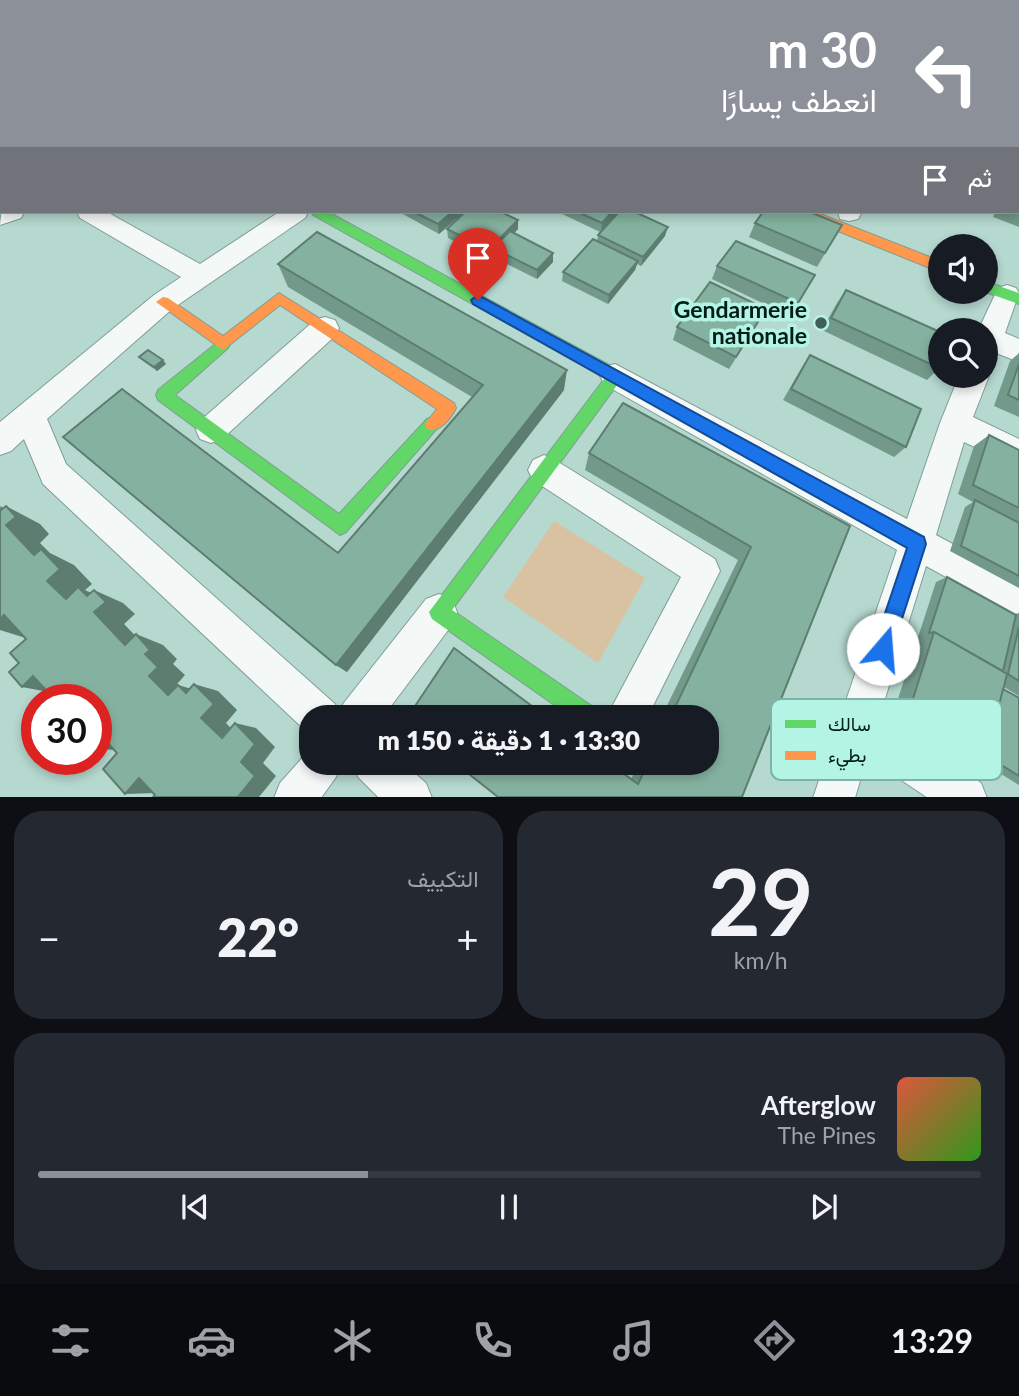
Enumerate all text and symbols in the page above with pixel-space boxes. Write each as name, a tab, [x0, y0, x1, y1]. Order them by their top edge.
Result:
text: 30 m	[767, 20, 877, 78]
icon: left	[901, 28, 992, 119]
text: انعطف يسارًا	[721, 80, 877, 119]
icon: arrive	[916, 161, 954, 199]
text: ثم	[968, 161, 992, 193]
pin	[448, 228, 508, 300]
map controls	[928, 234, 998, 388]
button: sound	[928, 234, 998, 304]
icon: arrive	[459, 239, 497, 277]
place label: Gendarmerie nationale	[674, 295, 807, 349]
marker: Gendarmerie nationale	[813, 315, 829, 331]
button: search	[928, 318, 998, 388]
position arrow	[846, 612, 920, 686]
speed limit sign: 30	[21, 684, 112, 775]
legend	[771, 699, 1002, 780]
text: سالك	[828, 712, 871, 735]
text: 13:30 · 1 دقيقة · 150 m	[378, 724, 640, 756]
text: بطيء	[828, 743, 866, 771]
text: 29	[708, 846, 814, 955]
text: التكييف	[407, 864, 479, 892]
text: 22°	[217, 906, 299, 968]
text: −	[38, 915, 60, 961]
text: +	[456, 915, 478, 961]
text: km/h	[734, 946, 788, 974]
text: Afterglow	[761, 1089, 876, 1121]
text: The Pines	[778, 1121, 876, 1149]
icon: previous	[176, 1188, 214, 1226]
icon: pause	[490, 1188, 528, 1226]
icon: next	[805, 1188, 843, 1226]
icon: filters	[46, 1316, 95, 1365]
icon: car	[187, 1316, 236, 1365]
icon: climate	[328, 1316, 377, 1365]
icon: phone	[468, 1316, 517, 1365]
icon: music	[609, 1316, 658, 1365]
icon: directions	[750, 1316, 799, 1365]
text: 13:29	[891, 1321, 973, 1360]

